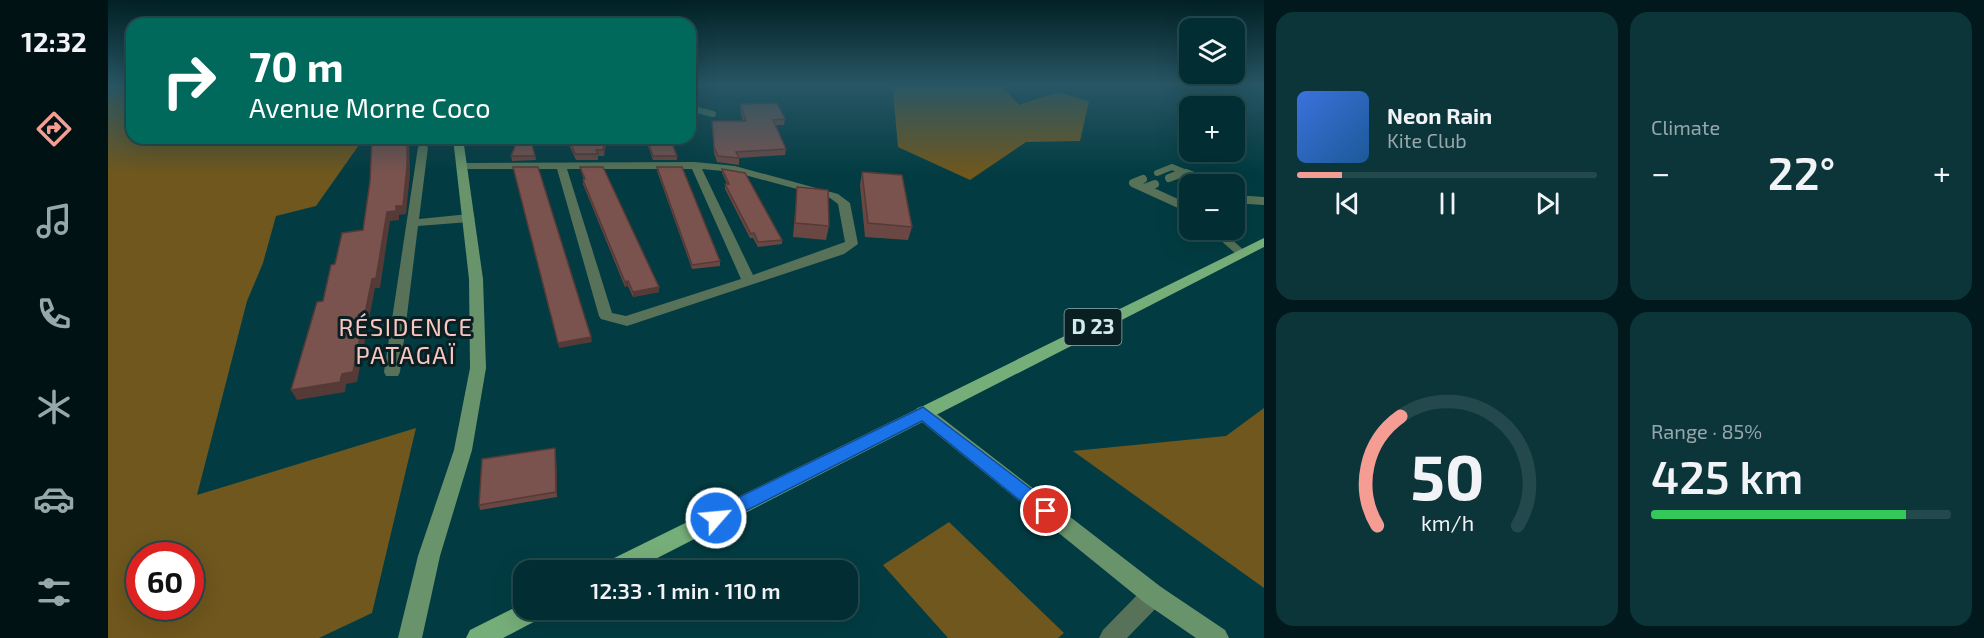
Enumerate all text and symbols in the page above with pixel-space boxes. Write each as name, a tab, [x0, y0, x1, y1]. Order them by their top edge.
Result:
map controls	[1179, 18, 1245, 240]
button: layers	[1179, 18, 1245, 84]
text: 12:32	[21, 25, 87, 57]
text: 70 m	[249, 40, 344, 90]
icon: right	[150, 42, 228, 120]
text: Avenue Morne Coco	[249, 91, 491, 123]
button: +	[1179, 96, 1245, 162]
text: Neon Rain	[1387, 102, 1492, 128]
icon: directions	[33, 108, 75, 150]
text: Climate	[1651, 115, 1720, 139]
text: Kite Club	[1387, 128, 1467, 152]
text: 22°	[1768, 145, 1835, 199]
text: −	[1651, 152, 1670, 192]
text: +	[1933, 152, 1951, 192]
button: −	[1179, 174, 1245, 240]
icon: previous	[1331, 187, 1364, 220]
icon: pause	[1431, 187, 1464, 220]
icon: next	[1531, 187, 1564, 220]
icon: music	[33, 200, 75, 242]
icon: phone	[33, 293, 75, 335]
road number: D 23	[1064, 309, 1122, 345]
district label: RÉSIDENCE PATAGAÏ	[339, 312, 473, 369]
icon: climate	[33, 386, 75, 428]
text: Range · 85%	[1651, 419, 1762, 443]
text: 50	[1410, 438, 1484, 513]
text: 425 km	[1651, 449, 1803, 503]
icon: car	[33, 478, 75, 520]
pin	[1020, 485, 1071, 536]
position arrow	[684, 486, 748, 550]
icon: arrive	[1029, 494, 1062, 527]
text: km/h	[1420, 510, 1474, 535]
speed limit sign: 60	[126, 542, 204, 620]
icon: filters	[33, 571, 75, 613]
text: 12:33 · 1 min · 110 m	[590, 577, 781, 603]

